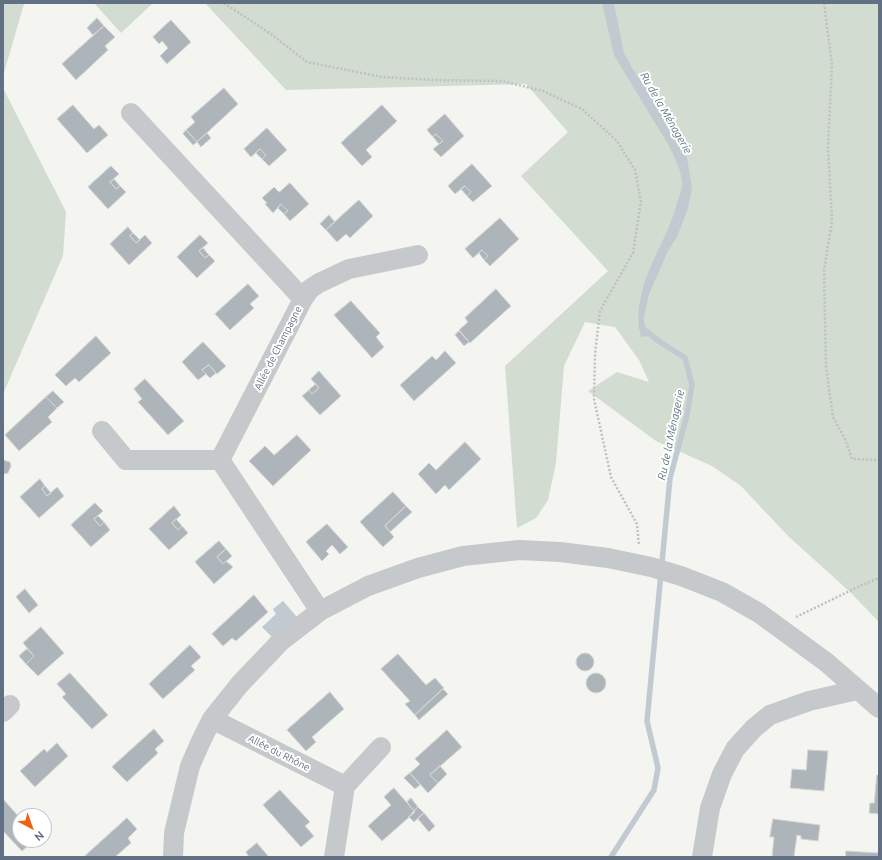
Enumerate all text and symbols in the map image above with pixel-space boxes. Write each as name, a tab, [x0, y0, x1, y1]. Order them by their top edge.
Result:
water label: Ru de la Ménagerie	[637, 70, 695, 156]
street label: Allée de Champagne	[252, 304, 304, 392]
water label: Ru de la Ménagerie	[655, 389, 687, 481]
street label: Allée du Rhône	[246, 732, 312, 774]
north arrow	[12, 808, 52, 848]
text: N	[32, 829, 46, 844]

